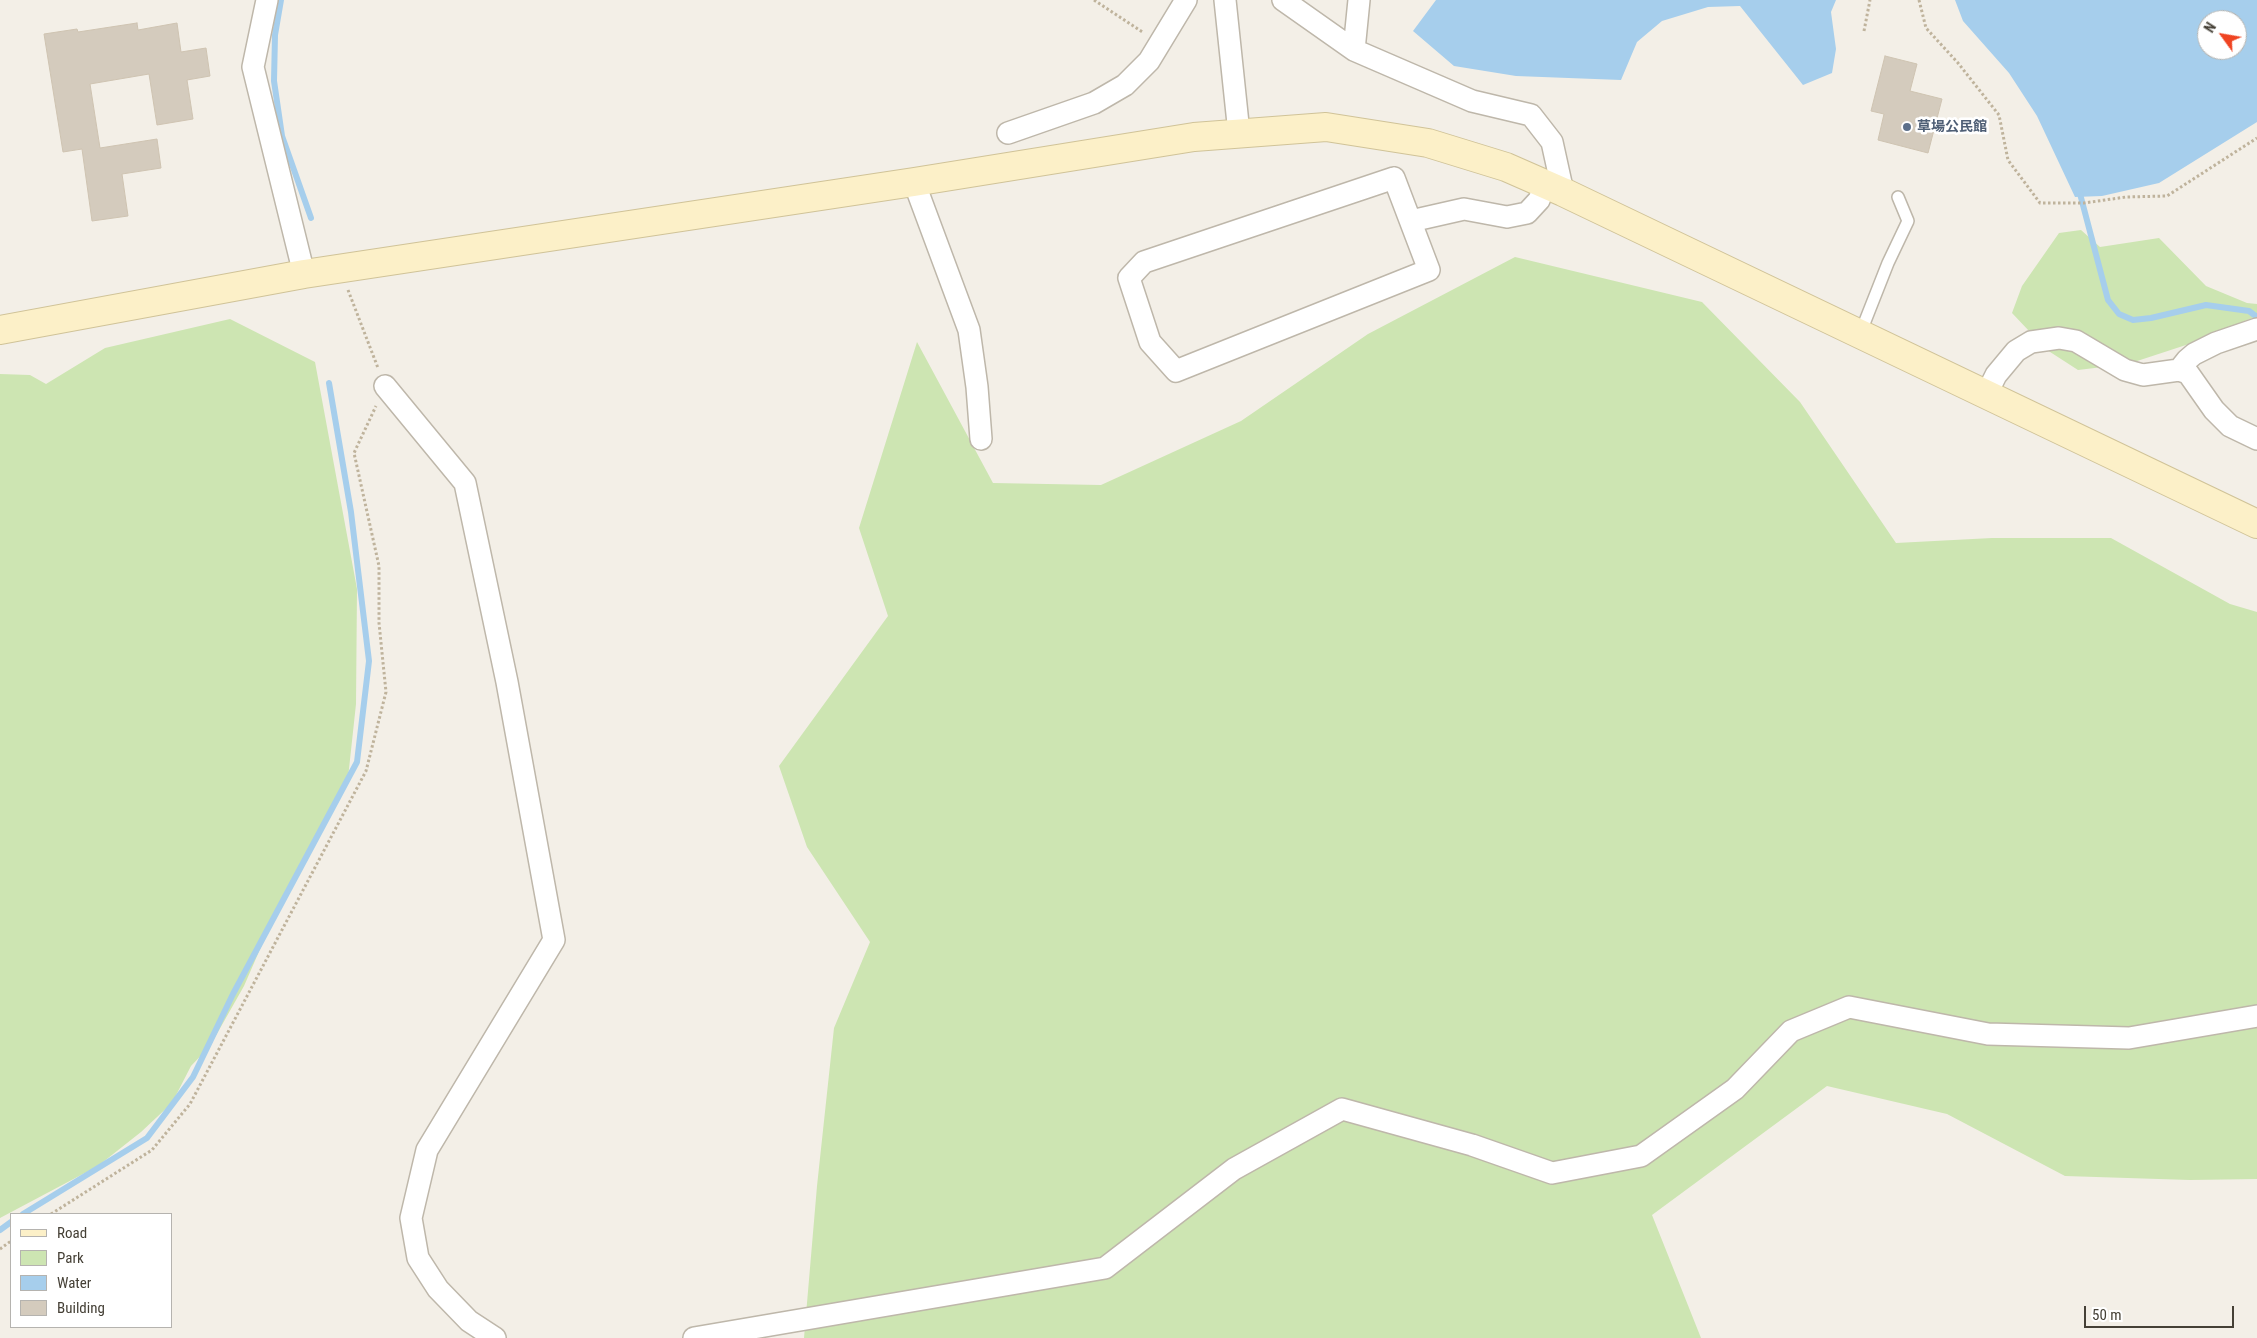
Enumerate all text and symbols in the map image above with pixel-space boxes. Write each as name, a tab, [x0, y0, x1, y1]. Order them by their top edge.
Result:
north arrow	[2197, 10, 2247, 60]
text: N	[2201, 20, 2219, 35]
place label: 草場公民館	[1917, 119, 1987, 135]
marker: 草場公民館	[1901, 121, 1913, 133]
legend	[10, 1213, 172, 1328]
text: Road	[57, 1224, 87, 1242]
text: Park	[57, 1249, 84, 1267]
text: Water	[57, 1274, 91, 1292]
scale bar	[2087, 1296, 2237, 1328]
text: Building	[57, 1299, 105, 1317]
text: 50 m	[2092, 1306, 2122, 1324]

